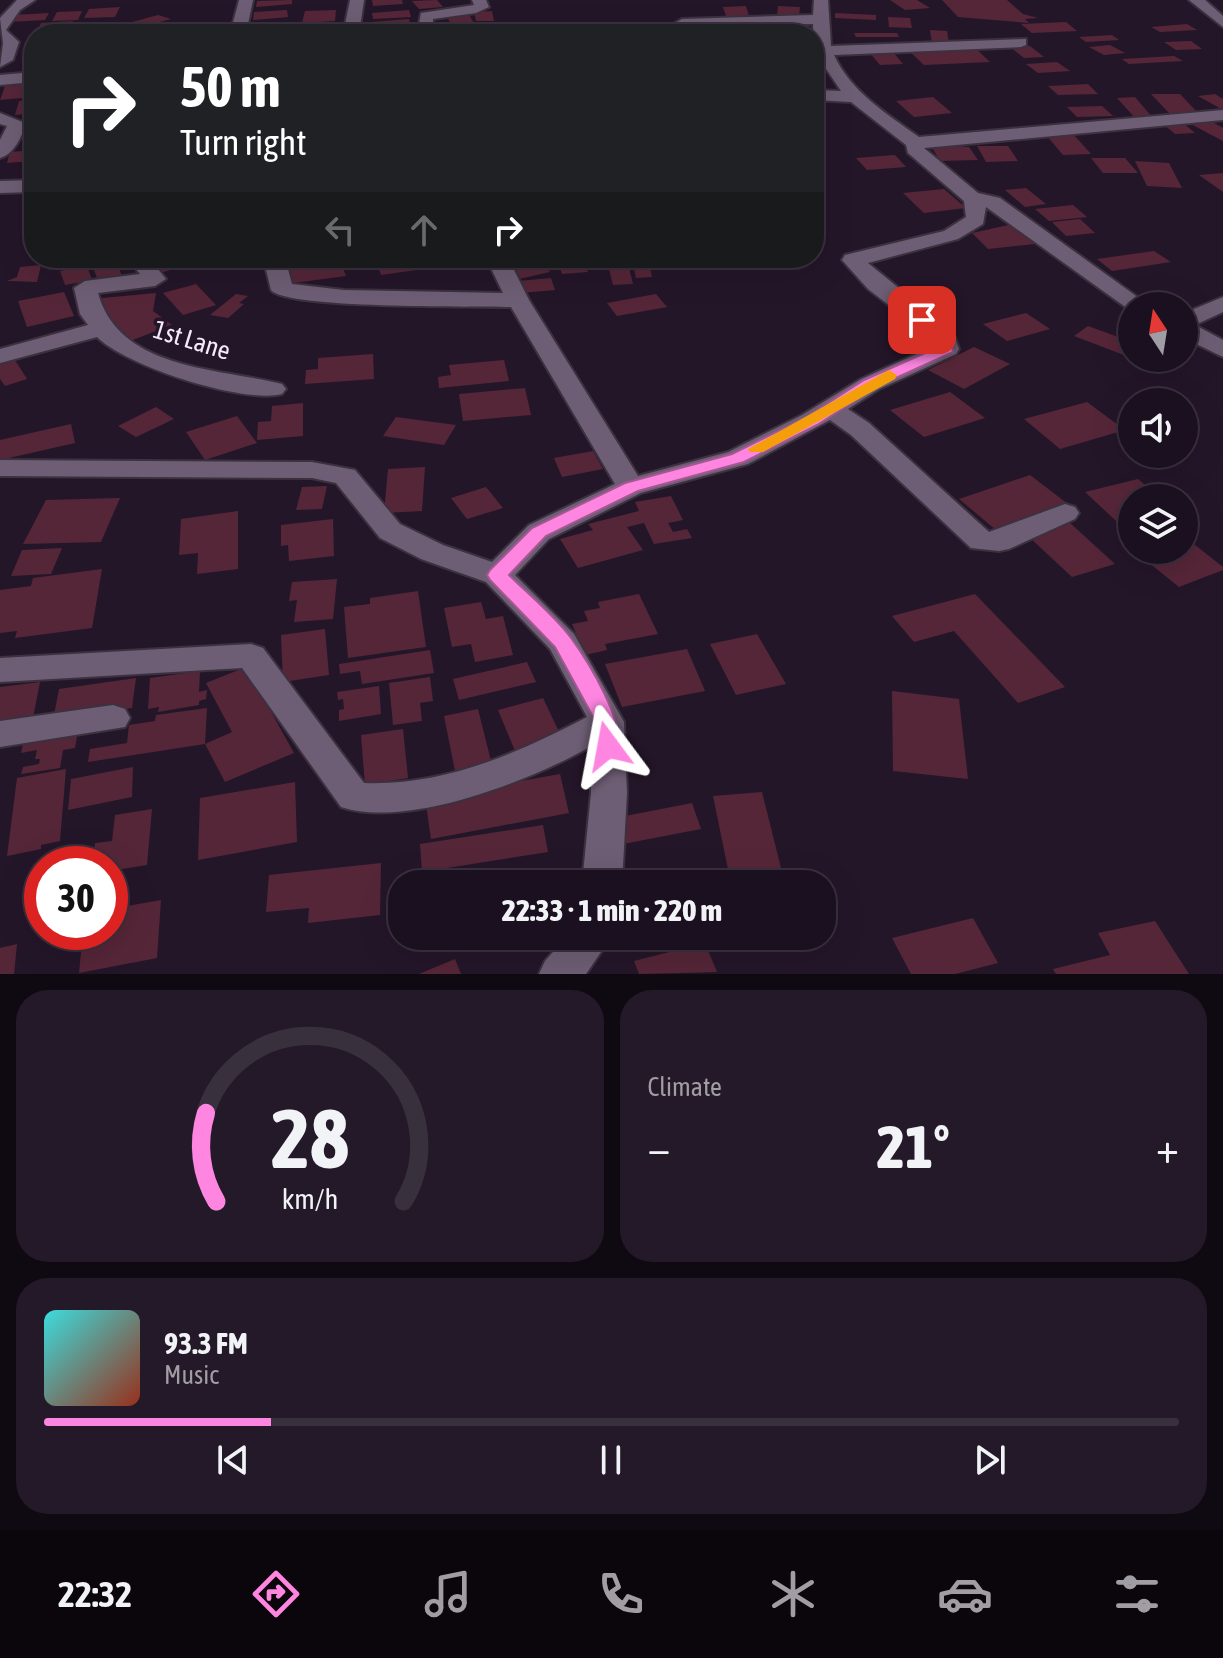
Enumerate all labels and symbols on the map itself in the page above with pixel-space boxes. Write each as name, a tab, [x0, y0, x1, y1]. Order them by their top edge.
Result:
pin	[888, 286, 956, 354]
north arrow	[1118, 292, 1198, 372]
street label: 1st Lane	[150, 314, 234, 366]
position arrow	[566, 704, 650, 788]
speed limit sign: 30	[24, 846, 128, 950]

